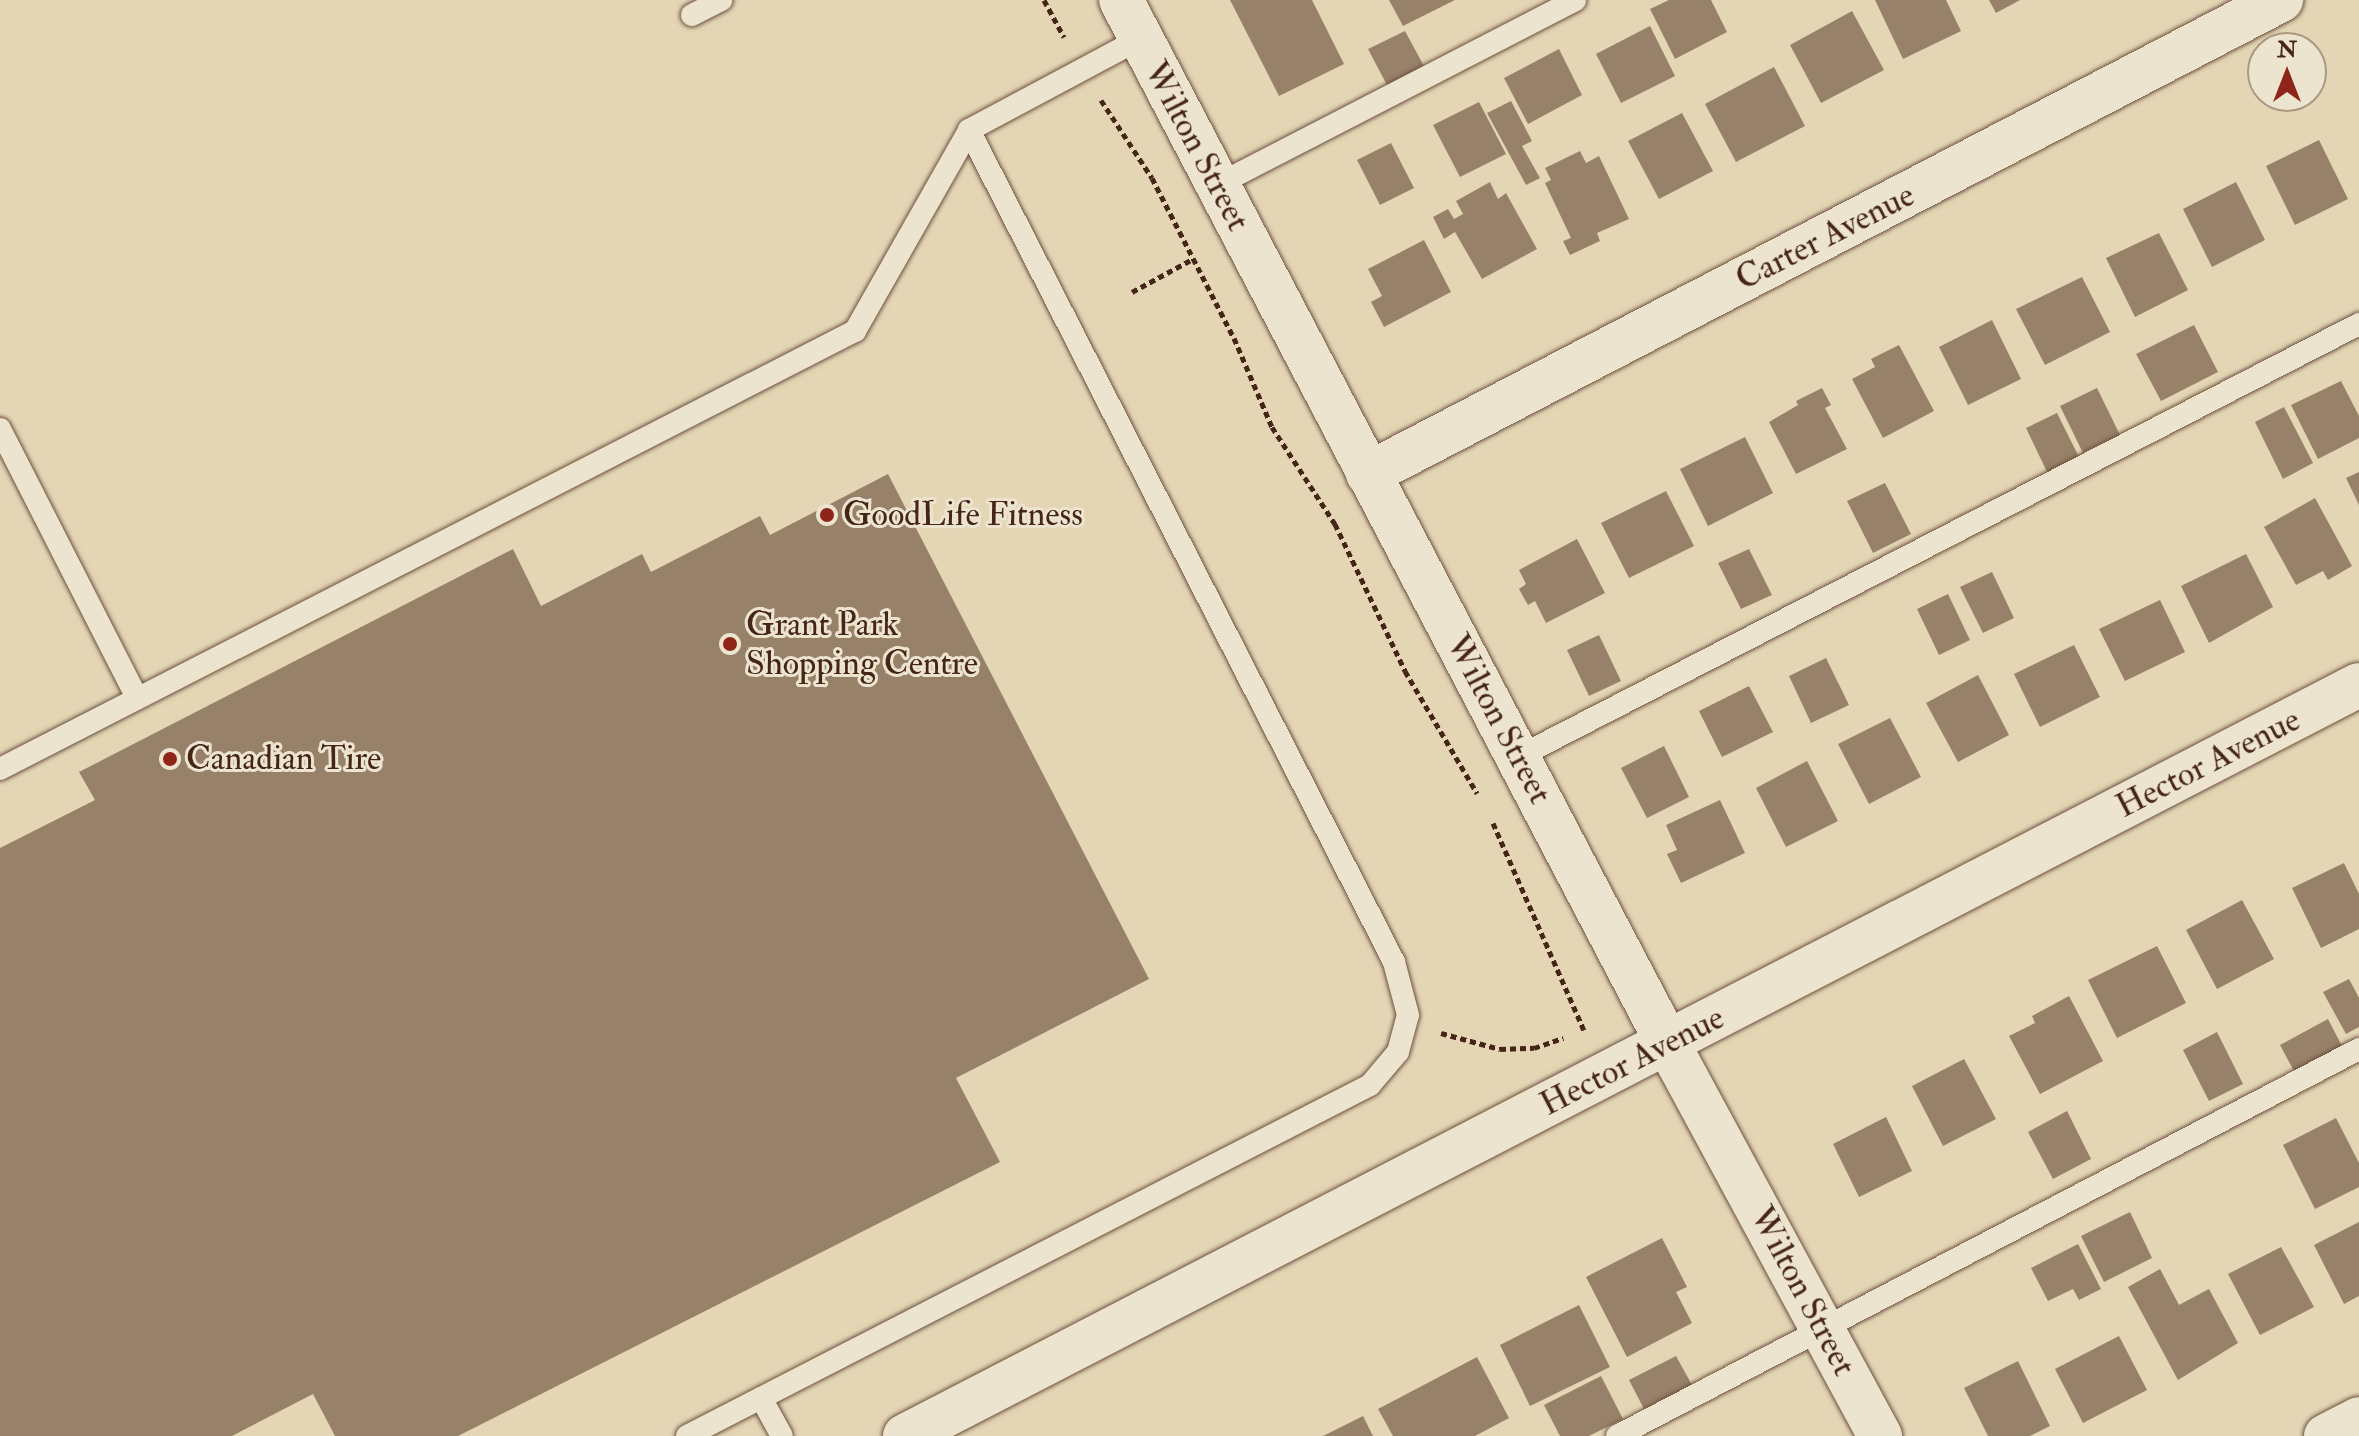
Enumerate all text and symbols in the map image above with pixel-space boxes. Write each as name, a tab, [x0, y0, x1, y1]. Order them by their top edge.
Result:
north arrow	[2247, 32, 2327, 112]
text: N	[2277, 36, 2297, 64]
street label: Wilton Street	[1135, 54, 1259, 238]
street label: Carter Avenue	[1729, 175, 1921, 299]
place label: GoodLife Fitness	[843, 495, 1083, 535]
marker: GoodLife Fitness	[818, 506, 836, 524]
place label: Grant Park Shopping Centre	[746, 604, 978, 684]
street label: Wilton Street	[1437, 627, 1561, 811]
marker: Grant Park Shopping Centre	[721, 635, 739, 653]
street label: Hector Avenue	[2109, 699, 2307, 827]
place label: Canadian Tire	[186, 739, 381, 779]
marker: Canadian Tire	[161, 750, 179, 768]
street label: Hector Avenue	[1533, 997, 1731, 1125]
street label: Wilton Street	[1741, 1199, 1865, 1383]

